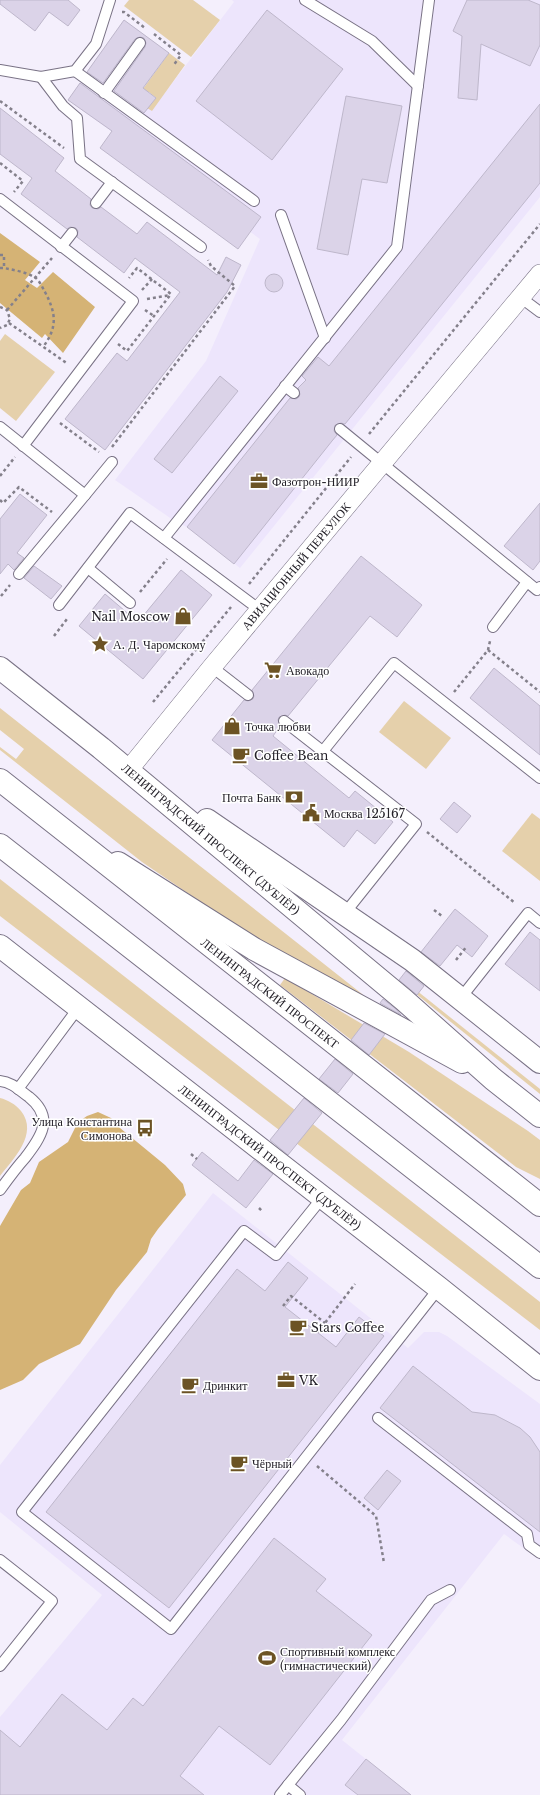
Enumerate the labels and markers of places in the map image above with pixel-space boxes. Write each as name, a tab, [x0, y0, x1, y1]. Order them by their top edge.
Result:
office icon: Фазотрон-НИИР	[249, 471, 269, 491]
place label: Фазотрон-НИИР	[272, 474, 360, 489]
shop icon: Nail Moscow	[173, 606, 193, 626]
place label: Nail Moscow	[91, 609, 171, 624]
place icon: А. Д. Чаромскому	[90, 634, 110, 654]
place label: А. Д. Чаромскому	[113, 637, 206, 652]
supermarket icon: Авокадо	[263, 660, 283, 680]
place label: Авокадо	[286, 663, 329, 678]
shop icon: Точка любви	[222, 716, 242, 736]
place label: Точка любви	[245, 719, 311, 734]
cafe icon: Coffee Bean	[231, 745, 251, 765]
place label: Coffee Bean	[254, 748, 328, 763]
bank icon: Почта Банк	[284, 787, 304, 807]
place label: Почта Банк	[222, 790, 281, 805]
public building icon: Москва 125167	[301, 803, 321, 823]
place label: Москва 125167	[324, 806, 406, 821]
place label: Улица Константина Симонова	[32, 1114, 133, 1143]
bus stop icon: Улица Константина Симонова	[135, 1118, 155, 1138]
cafe icon: Stars Coffee	[288, 1317, 308, 1337]
place label: Stars Coffee	[311, 1320, 384, 1335]
office icon: VK	[276, 1370, 296, 1390]
place label: VK	[298, 1373, 318, 1388]
cafe icon: Дринкит	[180, 1375, 200, 1395]
place label: Дринкит	[203, 1378, 248, 1393]
cafe icon: Чёрный	[229, 1453, 249, 1473]
place label: Чёрный	[252, 1456, 293, 1471]
place label: Спортивный комплекс (гимнастический)	[280, 1644, 395, 1673]
sports icon: Спортивный комплекс (гимнастический)	[257, 1648, 277, 1668]

